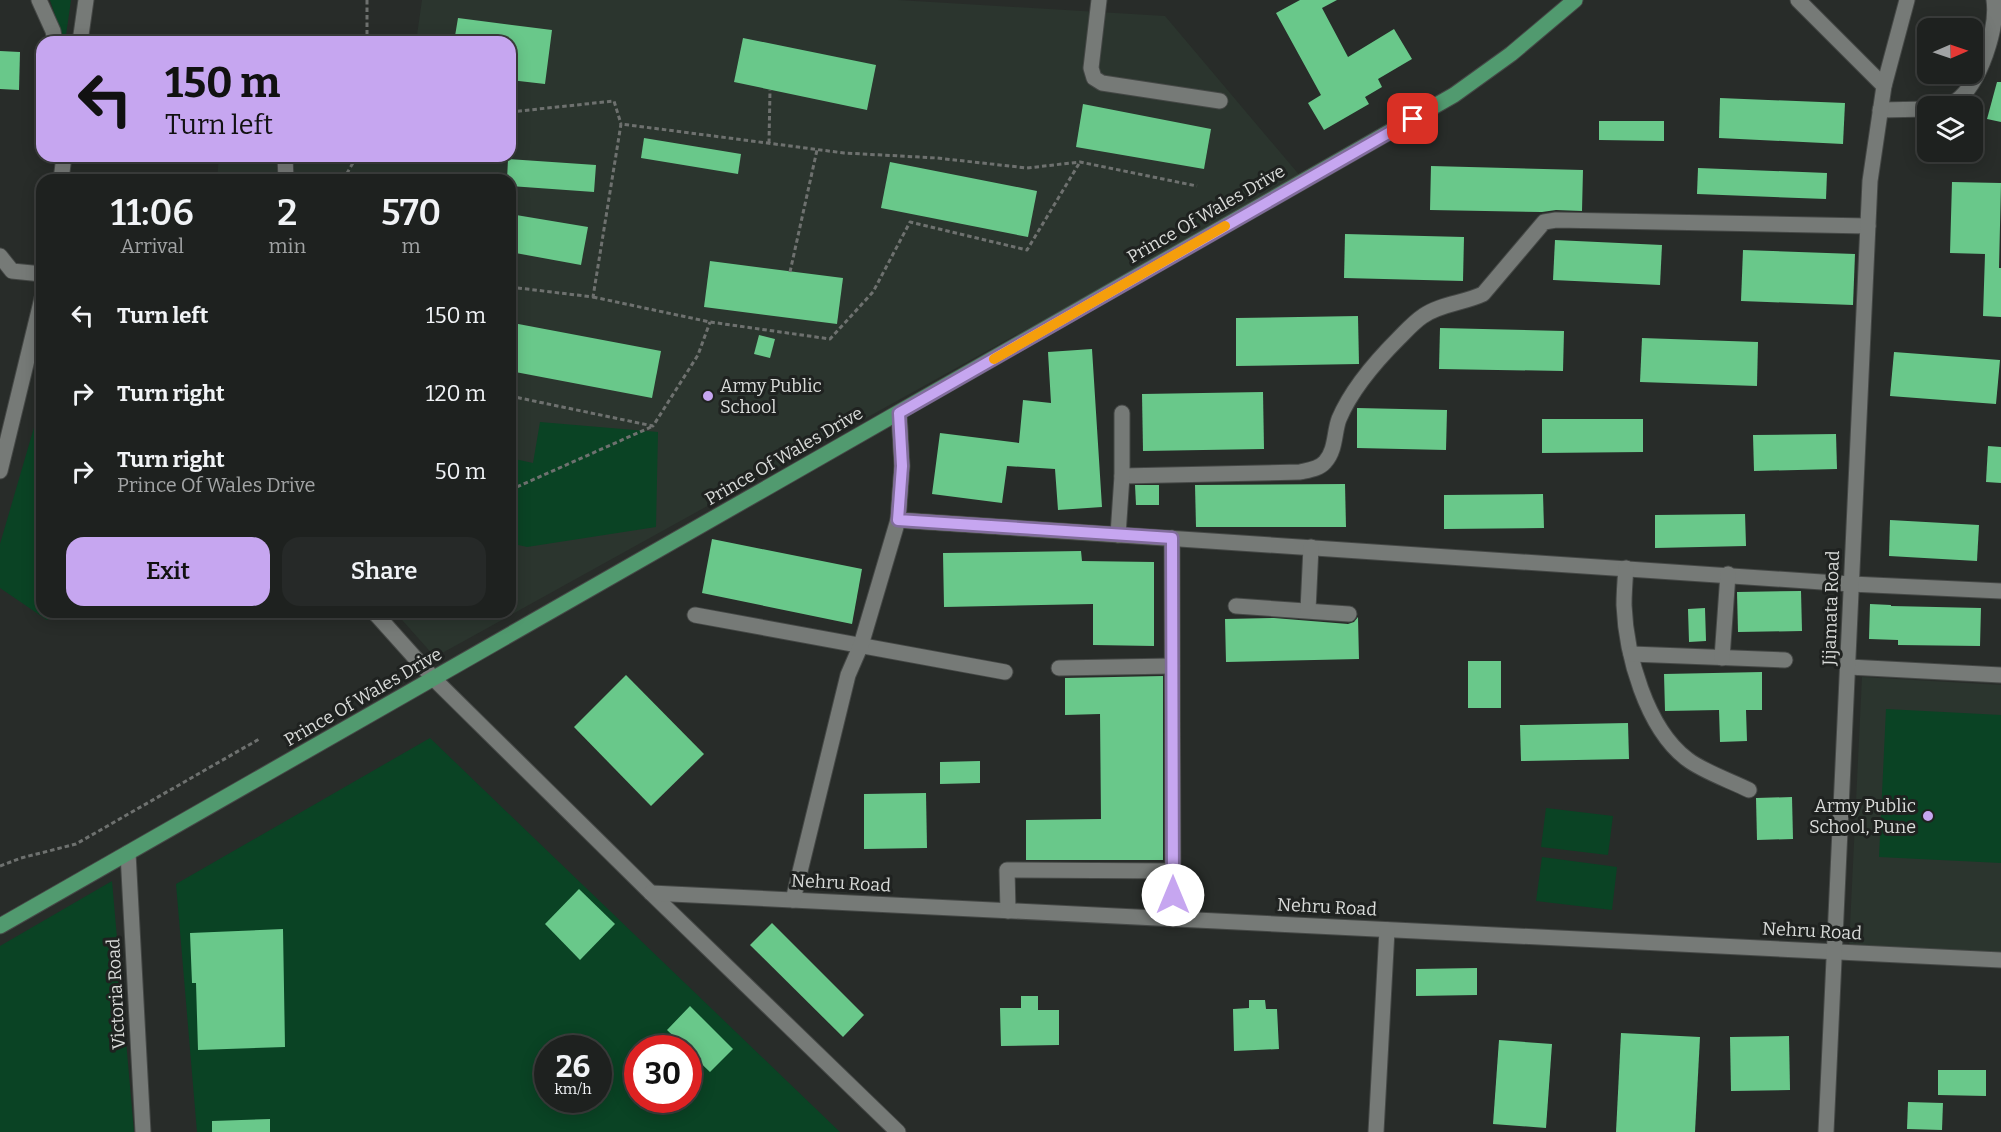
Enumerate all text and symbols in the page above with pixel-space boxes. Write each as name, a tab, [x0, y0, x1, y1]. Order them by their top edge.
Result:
north arrow	[1917, 18, 1983, 84]
map controls	[1917, 18, 1983, 162]
text: 150 m	[165, 58, 280, 108]
icon: left	[66, 60, 144, 138]
pin	[1387, 93, 1438, 144]
button: layers	[1917, 96, 1983, 162]
icon: arrive	[1396, 102, 1429, 135]
text: Turn left	[165, 109, 273, 141]
street label: Prince Of Wales Drive	[1123, 160, 1289, 268]
text: 11:06	[111, 191, 194, 235]
text: 2	[277, 191, 297, 235]
text: 570	[381, 191, 441, 235]
text: Arrival	[121, 234, 184, 258]
text: min	[268, 234, 306, 258]
text: m	[402, 234, 421, 258]
icon: left	[66, 299, 99, 332]
text: Turn left	[117, 302, 209, 329]
text: 150 m	[426, 302, 486, 329]
place label: Army Public School	[720, 375, 822, 418]
icon: right	[66, 377, 99, 410]
text: Turn right	[117, 380, 225, 407]
text: 120 m	[426, 380, 486, 407]
marker: Army Public School	[701, 389, 715, 403]
street label: Prince Of Wales Drive	[701, 402, 867, 510]
text: Turn right	[117, 446, 225, 473]
icon: right	[66, 455, 99, 488]
text: 50 m	[435, 458, 486, 485]
text: Prince Of Wales Drive	[117, 473, 316, 497]
button: Exit	[66, 537, 270, 606]
button: Share	[282, 537, 486, 606]
street label: Jijamata Road	[1818, 550, 1844, 667]
street label: Prince Of Wales Drive	[280, 643, 446, 751]
place label: Army Public School, Pune	[1809, 795, 1916, 838]
marker: Army Public School, Pune	[1921, 809, 1935, 823]
position arrow	[1141, 863, 1205, 927]
street label: Nehru Road	[791, 869, 892, 897]
street label: Nehru Road	[1277, 893, 1378, 921]
street label: Nehru Road	[1762, 917, 1863, 945]
street label: Victoria Road	[102, 938, 130, 1050]
speed limit sign: 30	[624, 1035, 702, 1113]
text: 26	[556, 1049, 590, 1085]
text: km/h	[554, 1080, 592, 1098]

